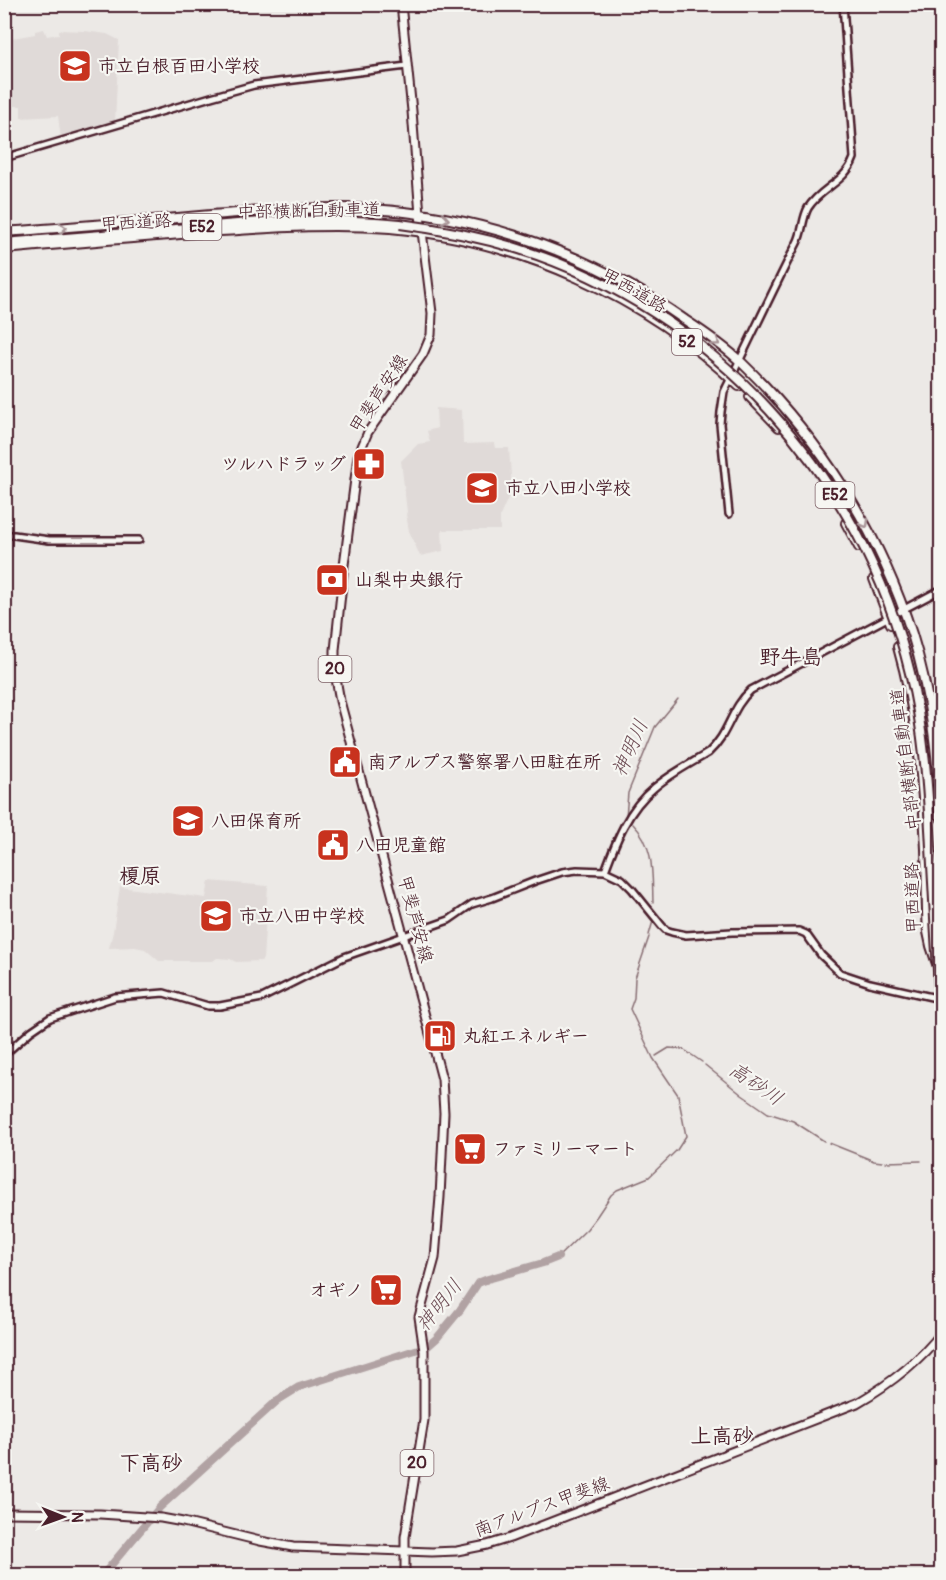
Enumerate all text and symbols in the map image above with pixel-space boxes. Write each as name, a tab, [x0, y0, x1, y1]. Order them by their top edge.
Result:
school or university icon: 市立白根百田小学校	[57, 48, 93, 84]
place label: 市立白根百田小学校	[98, 55, 260, 78]
street label: 中部横断自動車道	[237, 198, 381, 224]
street label: 甲西道路	[99, 209, 173, 237]
one-way arrow	[440, 212, 450, 225]
road number: E52	[182, 214, 222, 240]
one-way arrow	[58, 222, 67, 235]
street label: 甲西道路	[597, 263, 671, 319]
road number: 52	[672, 329, 702, 355]
one-way arrow	[709, 335, 720, 346]
street label: 甲斐芦安線	[345, 350, 413, 438]
pharmacy icon: ツルハドラッグ	[351, 446, 387, 482]
place label: ツルハドラッグ	[221, 453, 346, 476]
school or university icon: 市立八田小学校	[464, 470, 500, 506]
place label: 市立八田小学校	[505, 477, 631, 500]
road number: E52	[816, 482, 854, 508]
one-way arrow	[858, 518, 869, 528]
bank icon: 山梨中央銀行	[314, 562, 350, 598]
place label: 山梨中央銀行	[355, 569, 463, 592]
district label: 野牛島	[760, 644, 823, 671]
road number: 20	[318, 656, 352, 682]
street label: 中部横断自動車道	[886, 686, 926, 832]
water label: 神明川	[606, 716, 654, 780]
public building icon: 南アルプス警察署八田駐在所	[327, 744, 363, 780]
place label: 南アルプス警察署八田駐在所	[368, 751, 601, 774]
school or university icon: 八田保育所	[170, 803, 206, 839]
place label: 八田保育所	[211, 810, 301, 833]
public building icon: 八田児童館	[315, 827, 351, 863]
place label: 八田児童館	[356, 834, 446, 857]
street label: 甲西道路	[900, 862, 926, 934]
district label: 榎原	[119, 863, 161, 890]
street label: 甲斐芦安線	[392, 873, 438, 965]
school or university icon: 市立八田中学校	[198, 898, 234, 934]
place label: 市立八田中学校	[239, 905, 365, 928]
fuel station icon: 丸紅エネルギー	[422, 1018, 458, 1054]
place label: 丸紅エネルギー	[463, 1025, 589, 1048]
water label: 高砂川	[724, 1057, 788, 1111]
supermarket icon: ファミリーマート	[452, 1131, 488, 1167]
place label: ファミリーマート	[493, 1138, 638, 1161]
supermarket icon: オギノ	[368, 1272, 404, 1308]
water label: 神明川	[410, 1274, 468, 1336]
place label: オギノ	[309, 1279, 363, 1302]
district label: 上高砂	[691, 1423, 754, 1450]
district label: 下高砂	[120, 1450, 183, 1477]
road number: 20	[400, 1450, 434, 1476]
street label: 南アルプス甲斐線	[471, 1472, 613, 1542]
north arrow	[33, 1487, 93, 1547]
text: N	[67, 1512, 87, 1523]

